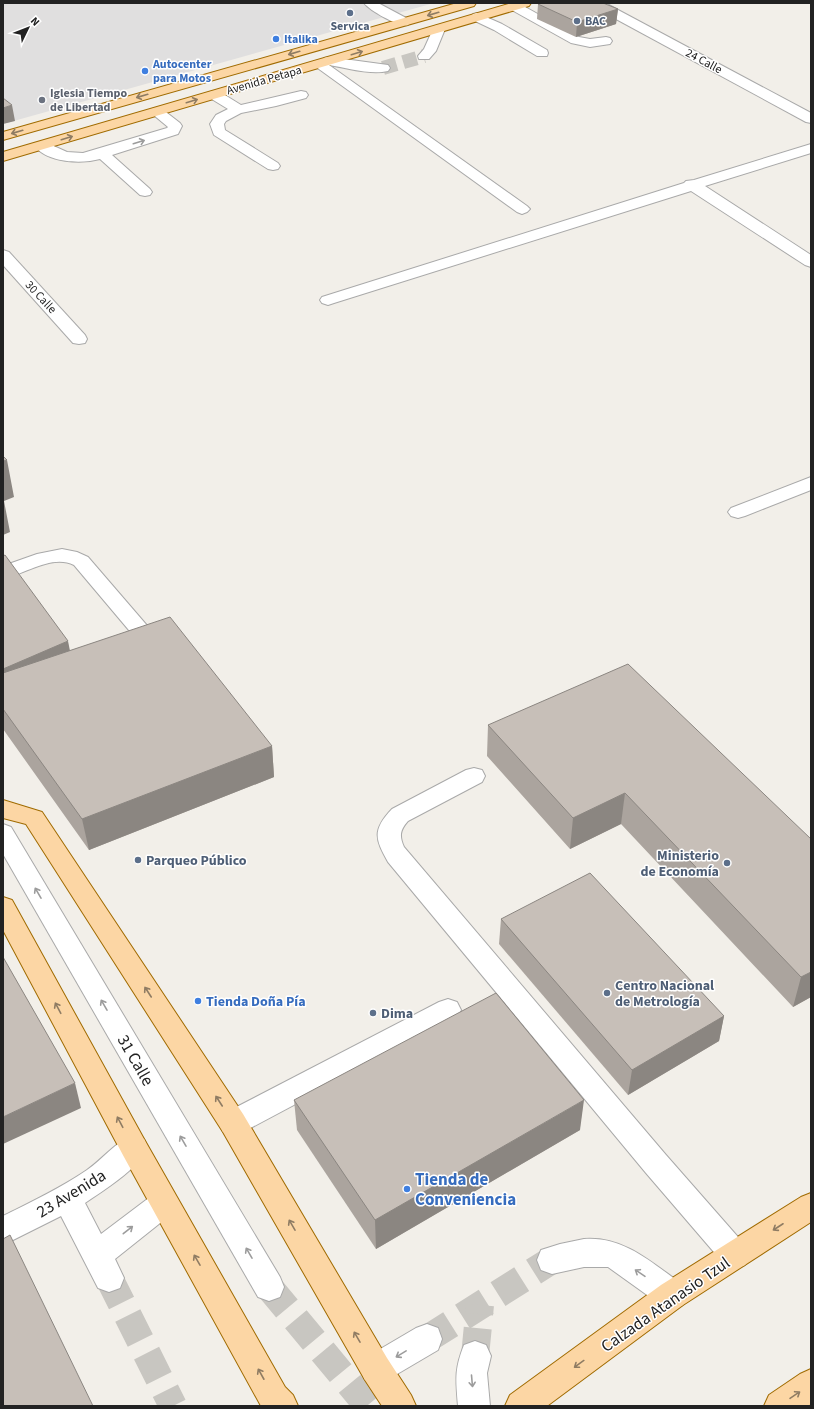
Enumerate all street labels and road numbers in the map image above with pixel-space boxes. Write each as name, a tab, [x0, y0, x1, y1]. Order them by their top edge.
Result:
street label: 24 Calle	[682, 45, 725, 78]
street label: Avenida Petapa	[225, 62, 304, 99]
street label: 30 Calle	[21, 277, 60, 318]
street label: 31 Calle	[111, 1030, 159, 1091]
street label: 23 Avenida	[32, 1164, 111, 1224]
street label: Calzada Atanasio Tzul	[596, 1251, 735, 1358]

